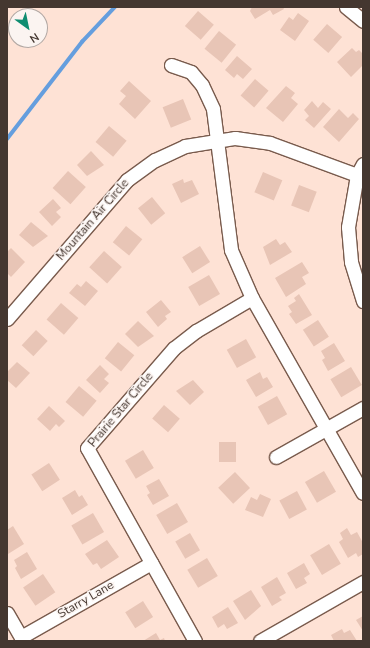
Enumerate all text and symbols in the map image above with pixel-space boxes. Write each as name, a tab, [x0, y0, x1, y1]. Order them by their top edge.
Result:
north arrow	[8, 8, 48, 48]
text: N	[27, 29, 42, 46]
street label: Mountain Air Circle	[54, 176, 132, 264]
street label: Prairie Star Circle	[86, 370, 156, 450]
street label: Starry Lane	[55, 578, 117, 622]

